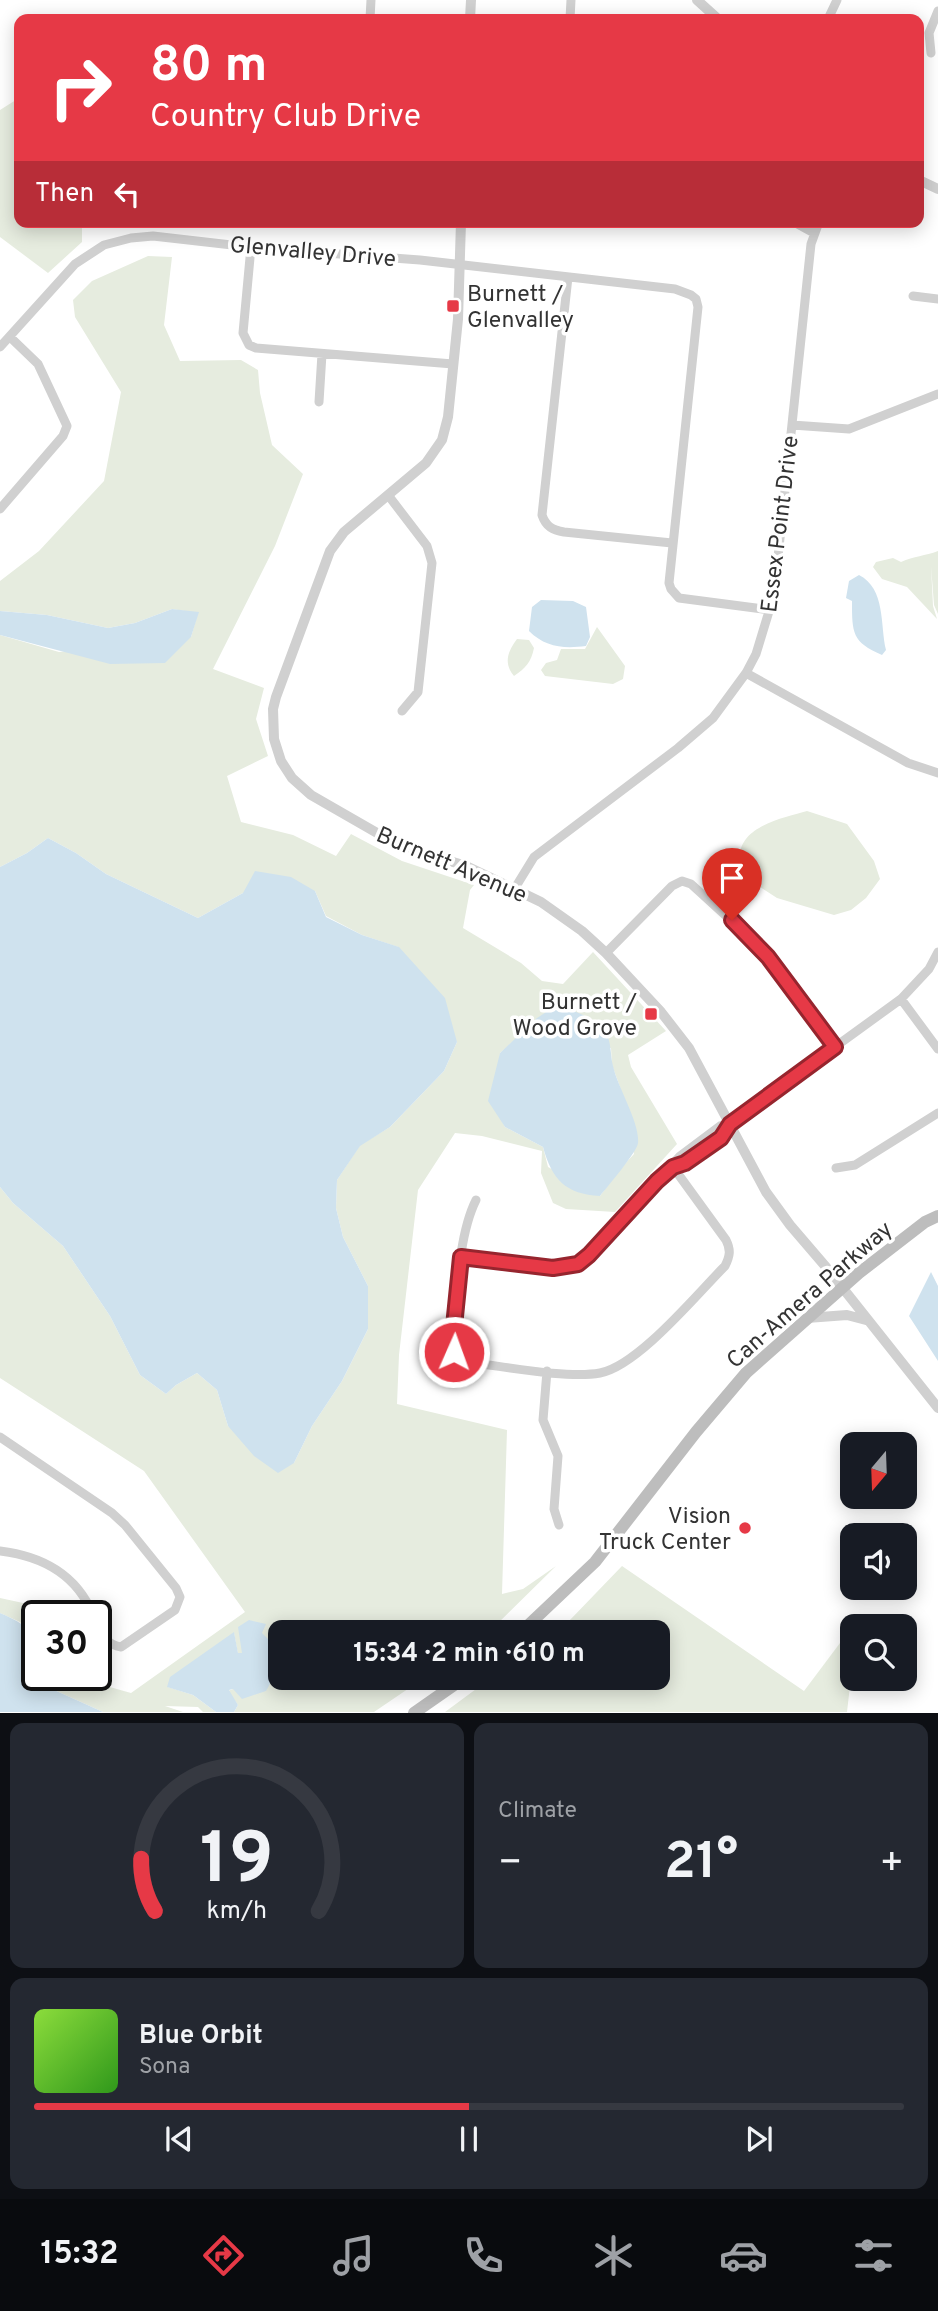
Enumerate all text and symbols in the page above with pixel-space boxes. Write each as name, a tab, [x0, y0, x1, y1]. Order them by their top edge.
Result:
text: 80 m	[150, 37, 267, 99]
icon: right	[35, 42, 126, 133]
text: Country Club Drive	[150, 98, 421, 138]
icon: left	[108, 175, 146, 213]
text: Then	[35, 178, 94, 211]
street label: Glenvalley Drive	[228, 232, 397, 275]
place label: Burnett / Glenvalley	[467, 281, 574, 336]
marker: Burnett / Glenvalley	[445, 298, 461, 314]
street label: Essex Point Drive	[756, 434, 807, 614]
street label: Burnett Avenue	[371, 822, 531, 911]
pin	[702, 848, 762, 920]
icon: arrive	[713, 859, 751, 897]
place label: Burnett / Wood Grove	[512, 989, 637, 1044]
marker: Burnett / Wood Grove	[643, 1006, 659, 1022]
street label: Can-Amera Parkway	[722, 1216, 900, 1376]
position arrow	[417, 1315, 491, 1389]
north arrow	[840, 1432, 917, 1508]
map controls	[840, 1432, 917, 1691]
place label: Vision Truck Center	[599, 1503, 731, 1558]
marker: Vision Truck Center	[737, 1520, 753, 1536]
button: sound	[840, 1523, 917, 1600]
speed limit sign: 30	[21, 1600, 112, 1691]
button: search	[840, 1614, 917, 1691]
text: 15:34 · 2 min · 610 m	[353, 1638, 585, 1671]
text: Climate	[498, 1797, 577, 1826]
text: 19	[200, 1818, 274, 1910]
text: 21°	[664, 1831, 738, 1897]
text: −	[498, 1840, 523, 1889]
text: +	[879, 1840, 904, 1889]
text: km/h	[207, 1896, 267, 1928]
text: Blue Orbit	[139, 2020, 263, 2053]
text: Sona	[139, 2053, 190, 2082]
icon: previous	[160, 2120, 198, 2158]
icon: pause	[450, 2120, 488, 2158]
icon: next	[740, 2120, 778, 2158]
icon: directions	[199, 2231, 248, 2280]
icon: music	[329, 2231, 378, 2280]
icon: phone	[459, 2231, 508, 2280]
icon: climate	[589, 2231, 638, 2280]
icon: car	[719, 2231, 768, 2280]
icon: filters	[849, 2231, 898, 2280]
text: 15:32	[40, 2235, 119, 2275]

